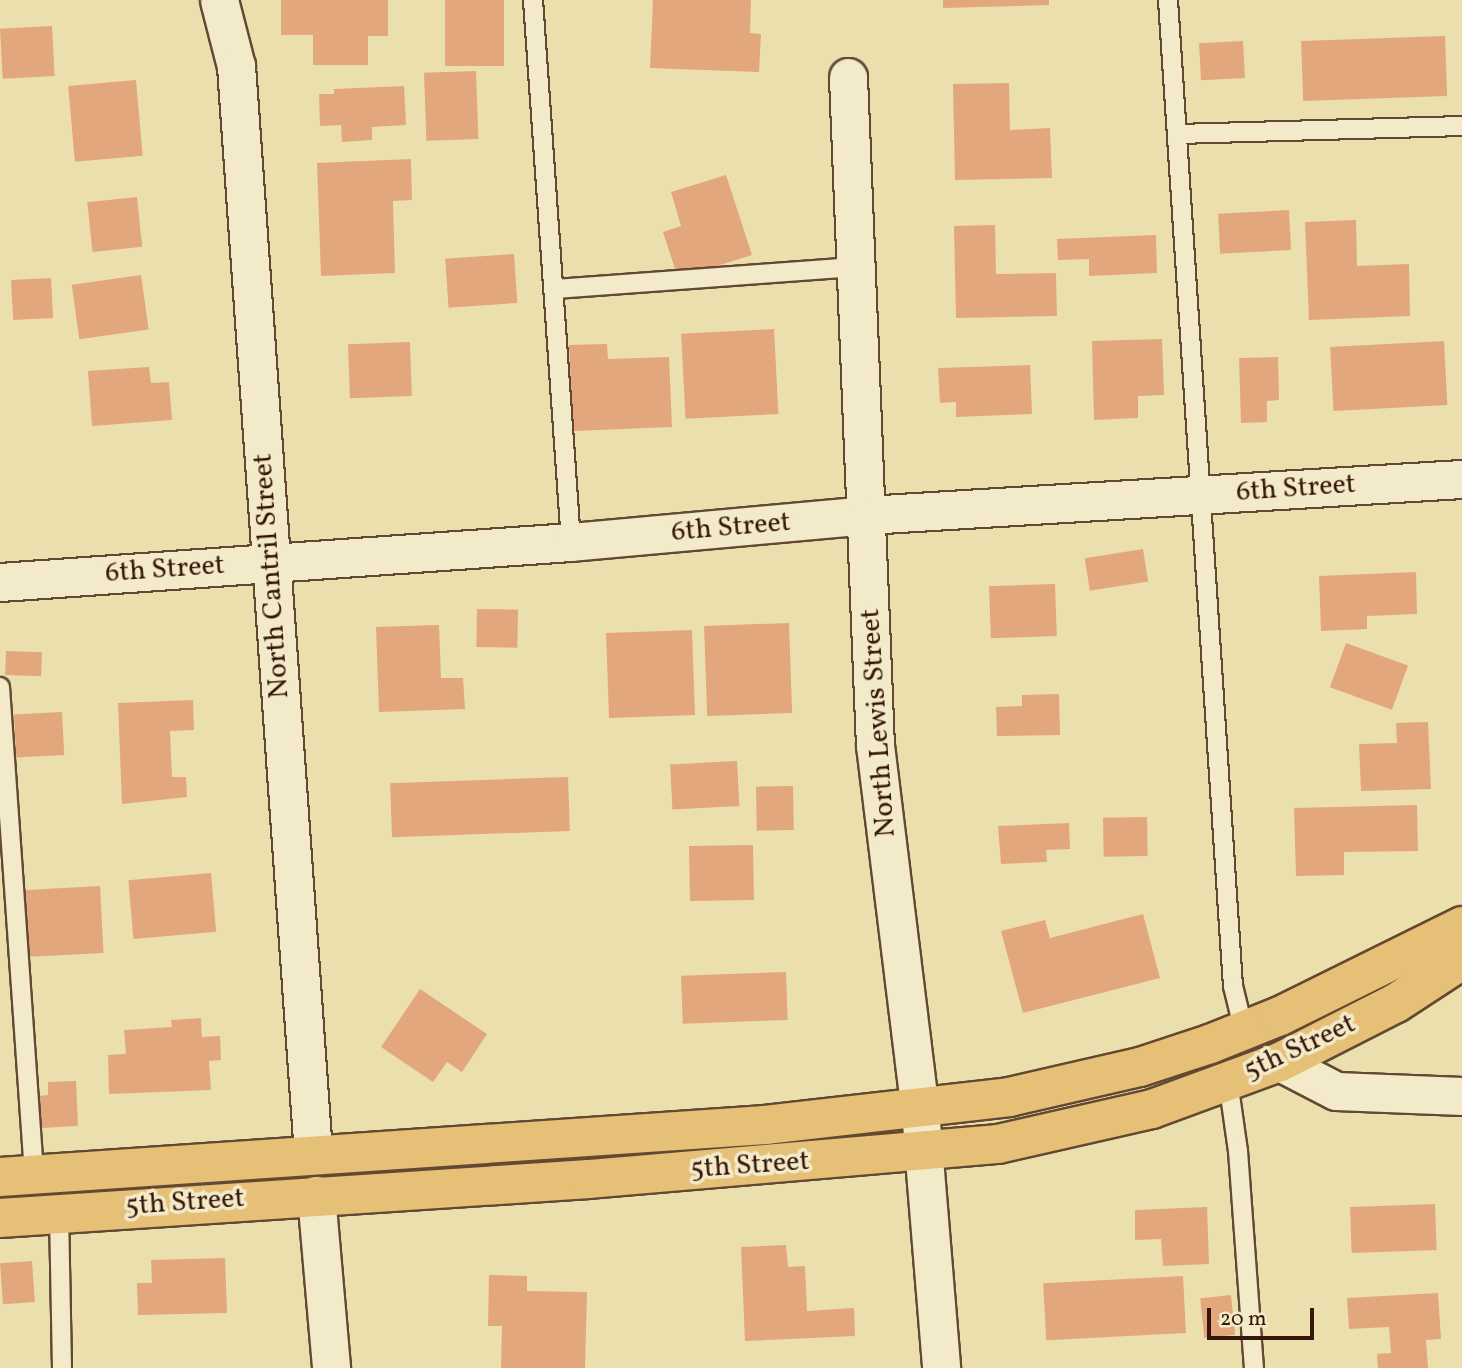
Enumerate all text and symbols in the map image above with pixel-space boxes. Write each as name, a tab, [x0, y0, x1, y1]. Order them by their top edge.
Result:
street label: North Cantril Street	[247, 452, 297, 700]
street label: 6th Street	[1235, 468, 1357, 510]
street label: 6th Street	[670, 506, 792, 550]
street label: 6th Street	[104, 549, 226, 591]
street label: North Lewis Street	[854, 607, 904, 839]
street label: 5th Street	[1239, 1008, 1361, 1088]
street label: 5th Street	[689, 1145, 811, 1187]
street label: 5th Street	[124, 1182, 246, 1224]
scale bar	[1210, 1294, 1317, 1338]
text: 20 m	[1220, 1305, 1266, 1334]

